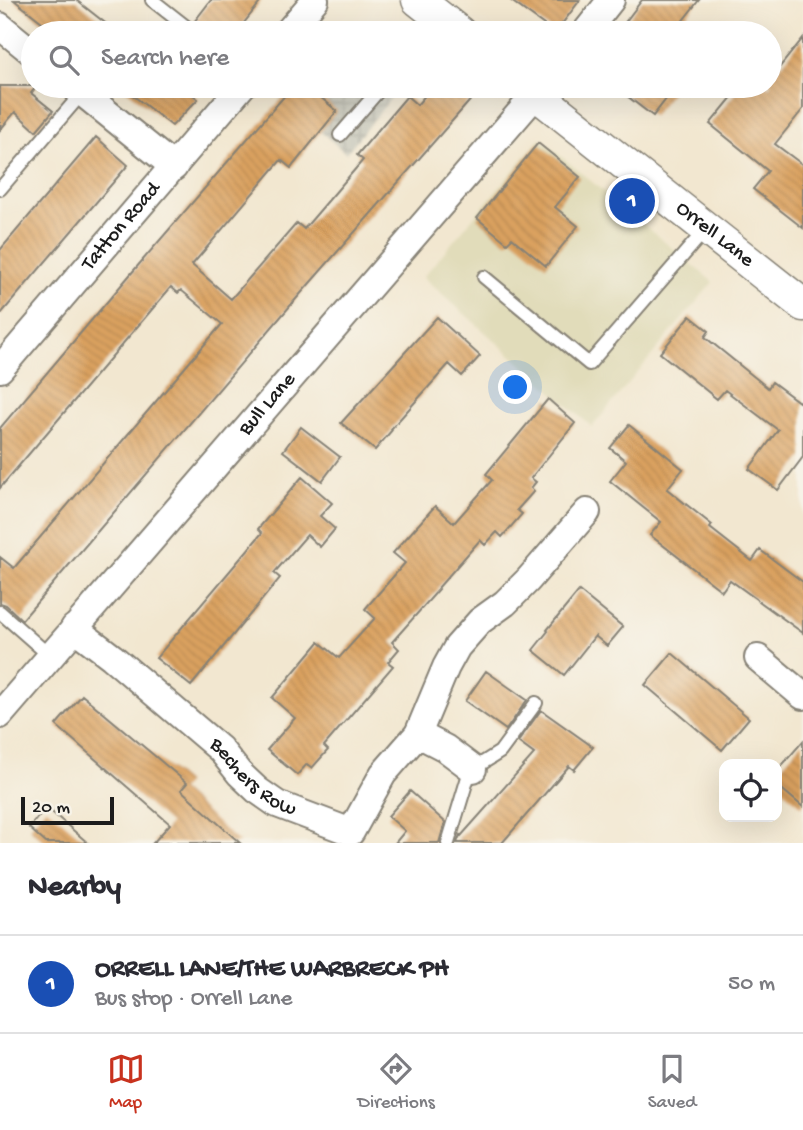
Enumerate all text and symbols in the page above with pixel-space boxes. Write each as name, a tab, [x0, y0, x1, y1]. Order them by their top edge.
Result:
search box	[21, 21, 782, 98]
icon: search	[45, 41, 83, 79]
text: Search here	[101, 44, 229, 75]
pin: 1	[609, 175, 655, 227]
street label: Tatton Road	[76, 176, 167, 277]
street label: Orrell Lane	[670, 196, 759, 274]
street label: Bull Lane	[233, 367, 303, 442]
your location	[498, 370, 532, 404]
street label: Bechers Row	[203, 732, 300, 823]
map controls	[719, 759, 782, 822]
button: locate	[719, 759, 782, 822]
scale bar	[21, 794, 114, 826]
text: 20 m	[32, 797, 70, 820]
text: Nearby	[28, 871, 121, 906]
text: ORRELL LANE/THE WARBRECK PH	[95, 955, 449, 986]
text: 1	[46, 971, 56, 998]
text: 50 m	[728, 971, 775, 998]
text: Bus stop · Orrell Lane	[95, 986, 292, 1013]
tab: Map	[107, 1050, 145, 1115]
tab: Directions	[358, 1050, 435, 1115]
tab: Saved	[648, 1050, 696, 1115]

